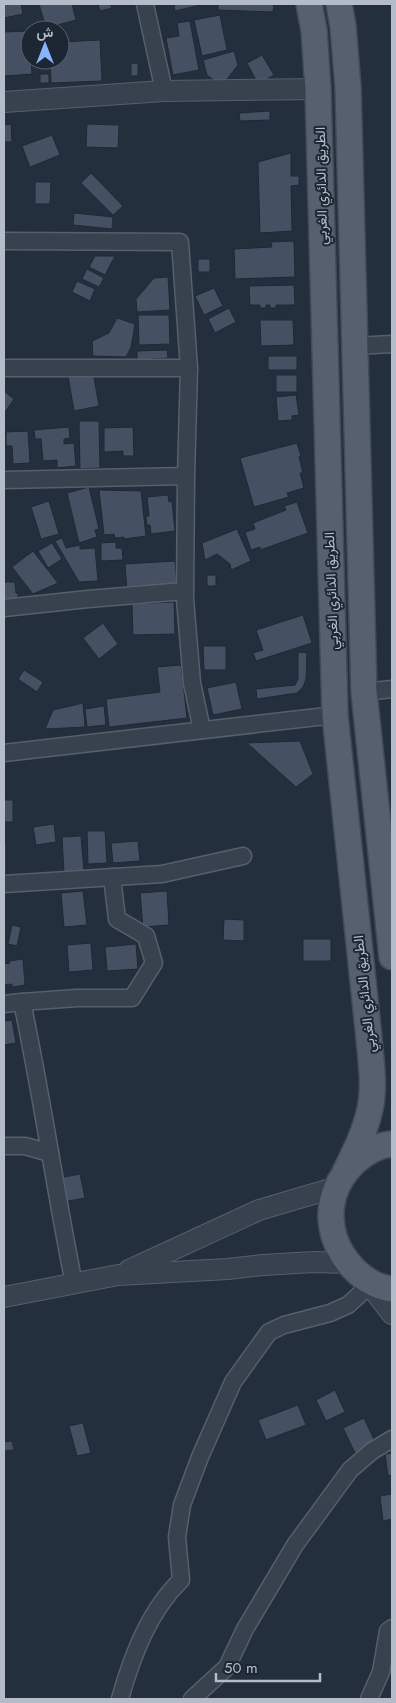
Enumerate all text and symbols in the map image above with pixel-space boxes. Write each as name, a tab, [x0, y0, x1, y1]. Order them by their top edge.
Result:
north arrow	[20, 20, 70, 70]
text: ش	[37, 22, 54, 42]
street label: الطريق الدائري الغربي	[310, 127, 334, 245]
street label: الطريق الدائري الغربي	[319, 532, 345, 650]
street label: الطريق الدائري الغربي	[348, 934, 382, 1054]
scale bar	[216, 1650, 320, 1682]
text: 50 m	[224, 1657, 258, 1679]

